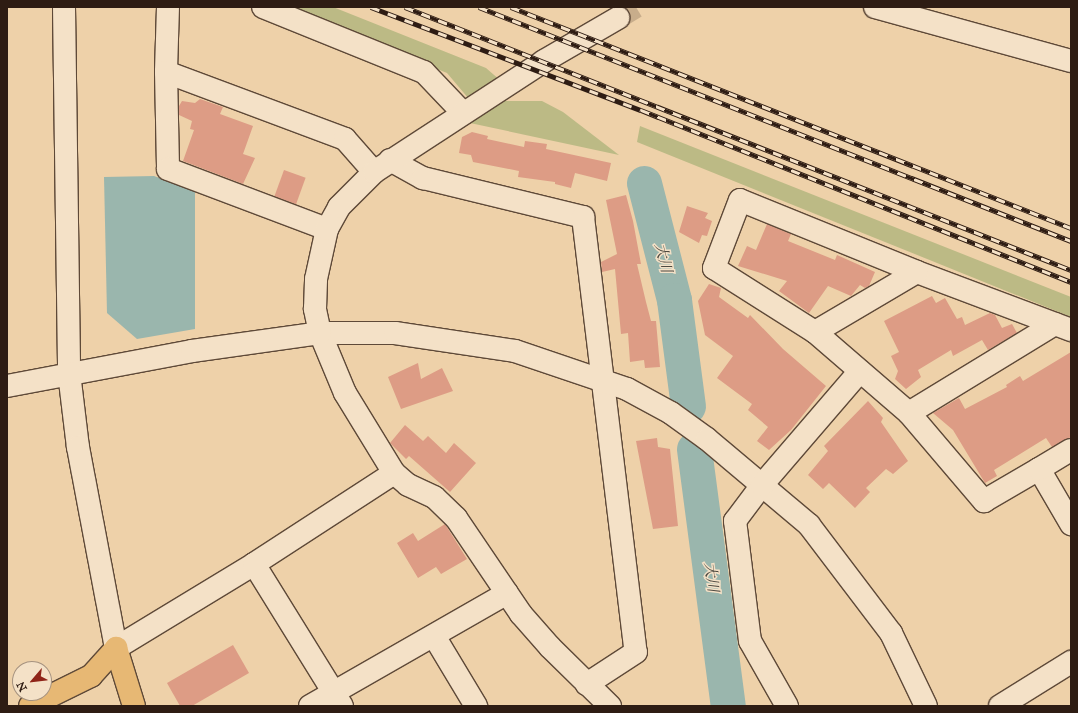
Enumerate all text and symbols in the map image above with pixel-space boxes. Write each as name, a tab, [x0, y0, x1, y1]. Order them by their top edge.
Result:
water label: 大川	[651, 241, 675, 275]
water label: 大川	[700, 561, 722, 593]
north arrow	[12, 661, 52, 701]
text: N	[14, 679, 30, 694]

